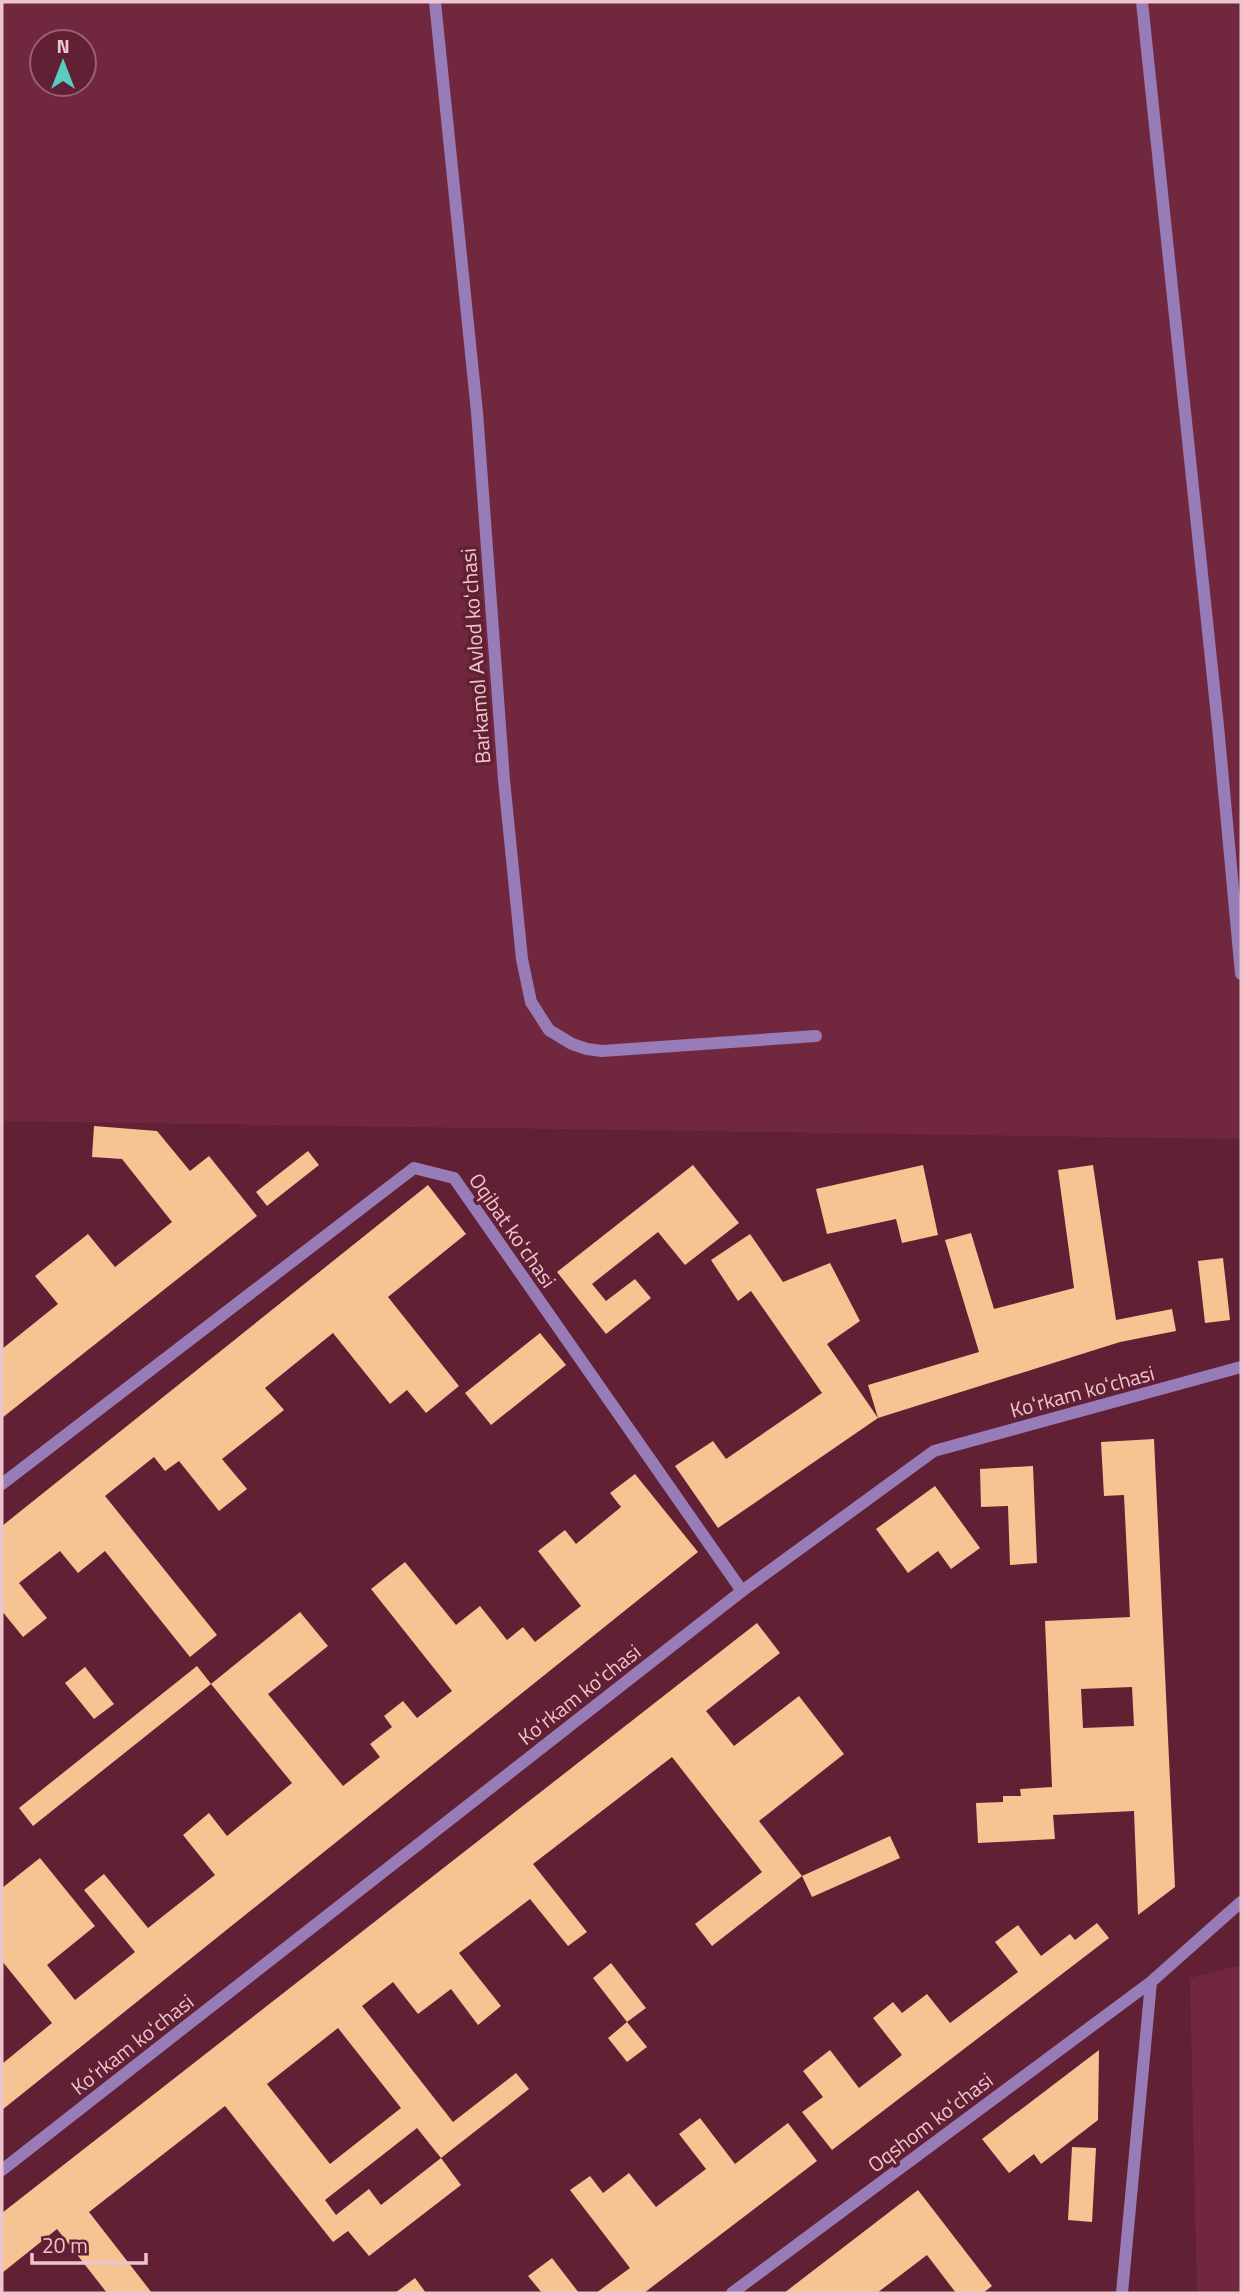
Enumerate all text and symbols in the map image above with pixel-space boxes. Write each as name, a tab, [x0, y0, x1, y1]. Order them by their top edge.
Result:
north arrow	[28, 28, 98, 98]
text: N	[56, 31, 70, 60]
street label: Barkamol Аvlod koʻchasi	[452, 547, 498, 765]
street label: Oqibat koʻchasi	[461, 1166, 565, 1294]
street label: Koʻrkam koʻchasi	[1006, 1356, 1158, 1426]
street label: Koʻrkam koʻchasi	[511, 1636, 647, 1752]
street label: Koʻrkam koʻchasi	[64, 1986, 200, 2102]
street label: Oqshom koʻchasi	[860, 2064, 1000, 2180]
scale bar	[32, 2222, 145, 2266]
text: 20 m	[42, 2229, 88, 2261]

